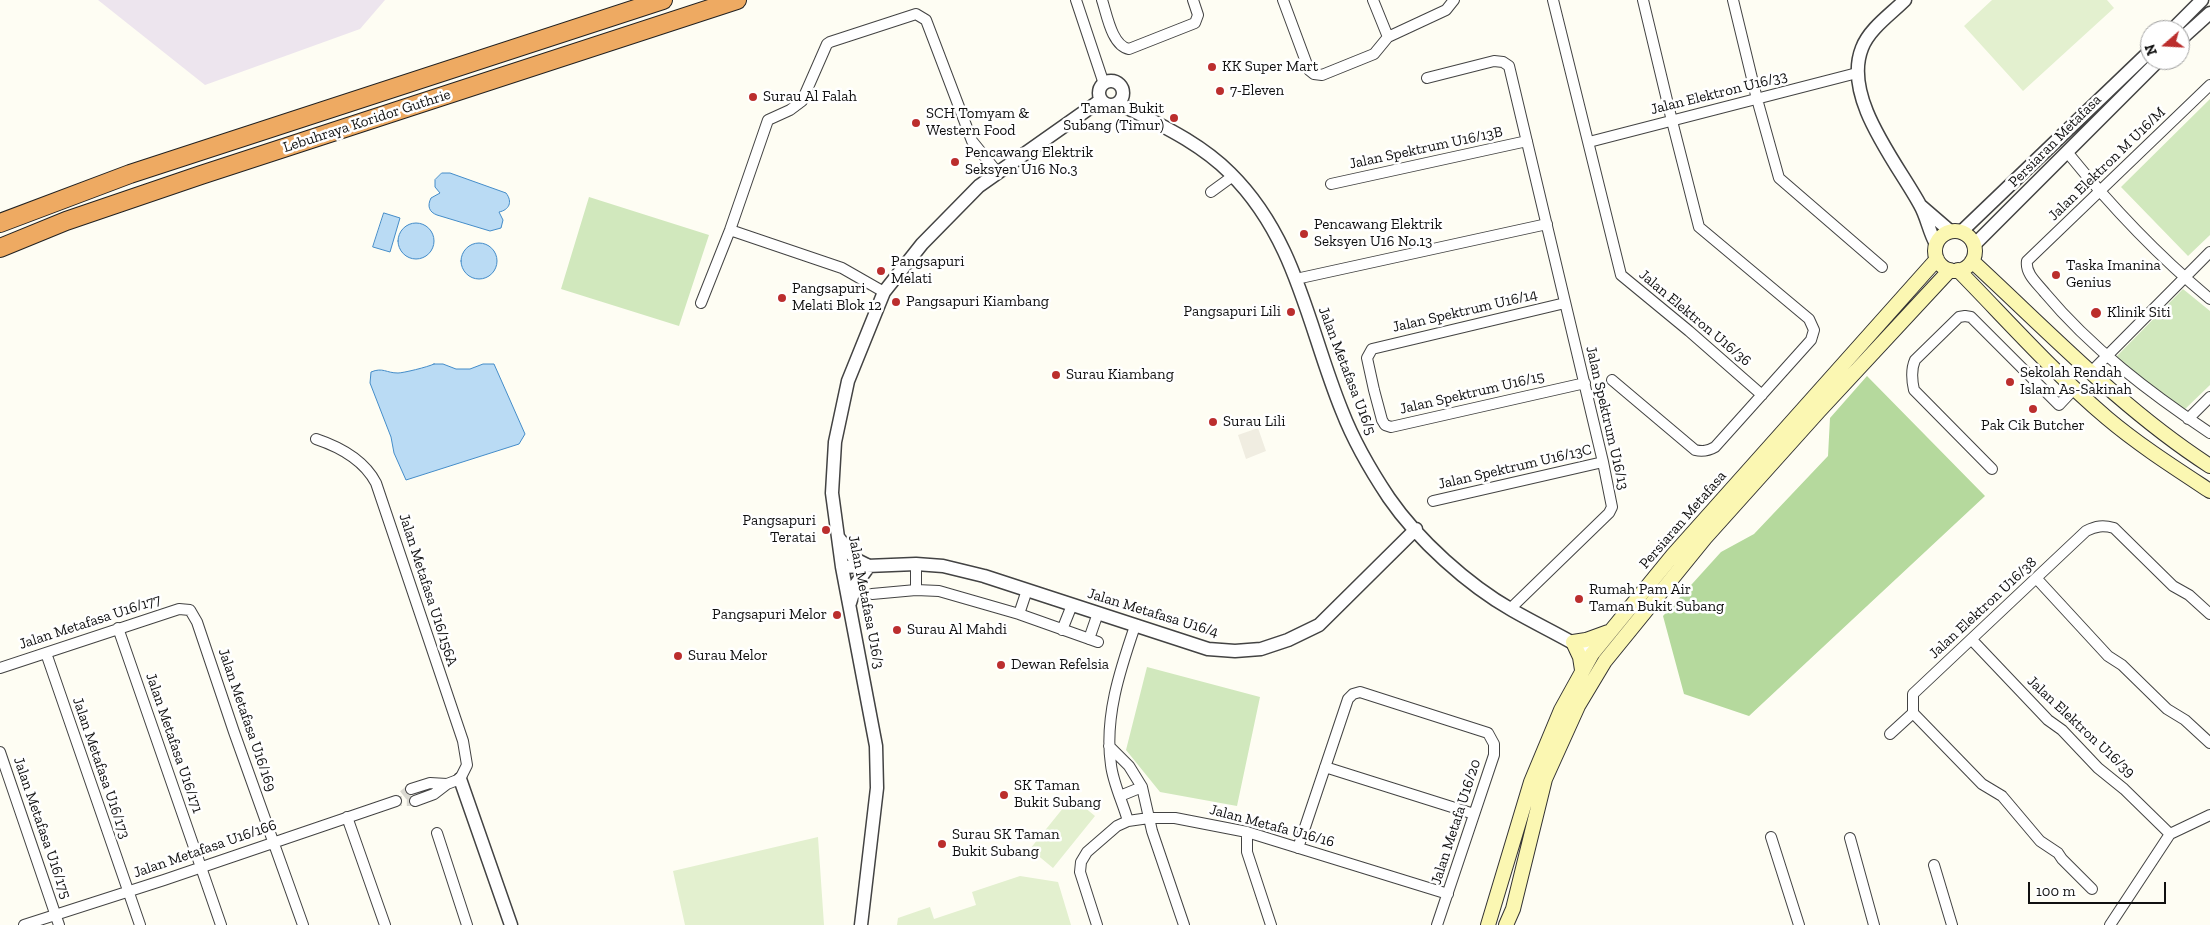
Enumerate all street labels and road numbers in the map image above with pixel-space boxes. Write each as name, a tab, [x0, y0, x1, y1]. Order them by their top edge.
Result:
street label: Jalan Elektron U16/33	[1649, 67, 1789, 119]
street label: Lebuhraya Koridor Guthrie	[281, 85, 453, 157]
street label: Persiaran Metafasa	[2005, 91, 2105, 191]
street label: Jalan Elektron M U16/M	[2045, 103, 2169, 225]
street label: Jalan Spektrum U16/13B	[1348, 123, 1504, 173]
street label: Jalan Elektron U16/36	[1635, 266, 1755, 370]
street label: Jalan Spektrum U16/14	[1391, 286, 1539, 336]
street label: Jalan Metafasa U16/5	[1314, 304, 1380, 438]
street label: Jalan Spektrum U16/13	[1582, 344, 1632, 492]
street label: Jalan Spektrum U16/15	[1398, 368, 1546, 418]
street label: Jalan Spektrum U16/13C	[1436, 441, 1594, 493]
street label: Persiaran Metafasa	[1636, 467, 1730, 573]
street label: Jalan Metafasa U16/156A	[395, 511, 461, 669]
street label: Jalan Metafasa U16/3	[844, 534, 888, 670]
street label: Jalan Elektron U16/38	[1925, 553, 2041, 663]
street label: Jalan Metafasa U16/4	[1085, 585, 1221, 641]
street label: Jalan Metafasa U16/177	[17, 591, 163, 653]
street label: Jalan Metafasa U16/169	[214, 646, 280, 794]
street label: Jalan Metafasa U16/171	[142, 671, 206, 815]
street label: Jalan Elektron U16/39	[2023, 672, 2139, 782]
street label: Jalan Metafasa U16/173	[68, 695, 134, 841]
street label: Jalan Metafasa U16/175	[9, 755, 75, 901]
street label: Jalan Metafa U16/20	[1427, 757, 1485, 887]
street label: Jalan Metafa U16/16	[1208, 801, 1336, 851]
street label: Jalan Metafasa U16/166	[131, 816, 279, 882]

